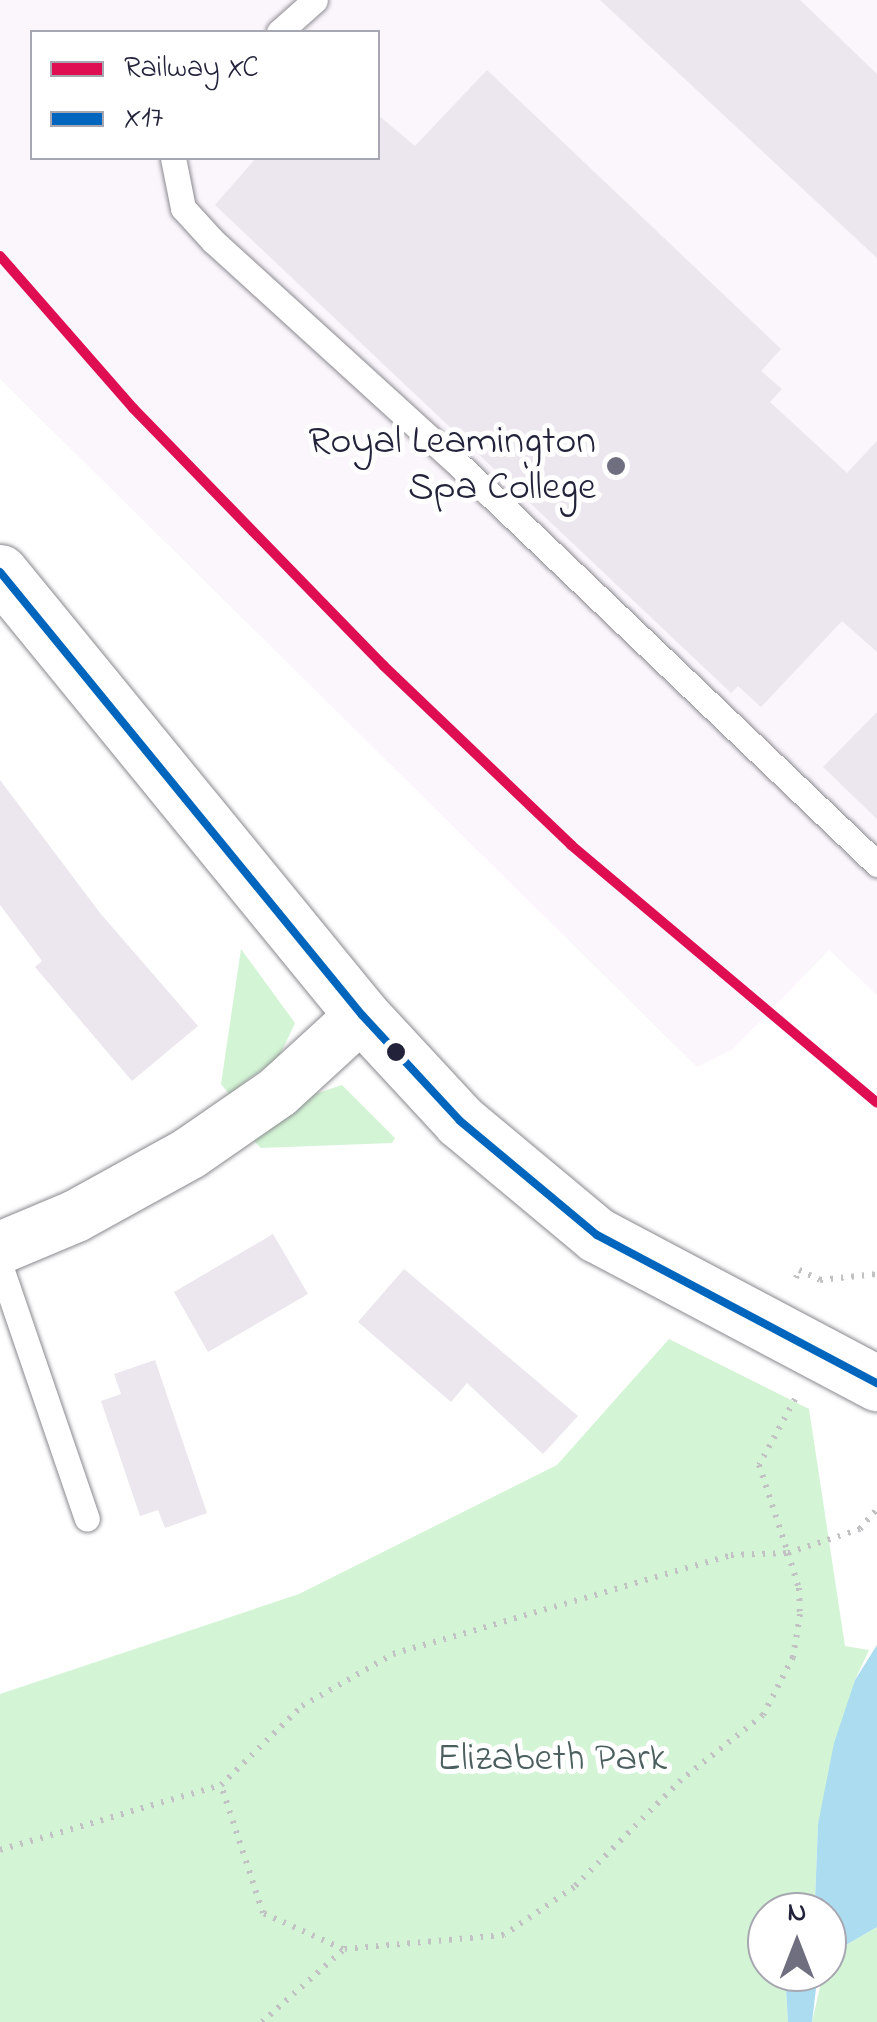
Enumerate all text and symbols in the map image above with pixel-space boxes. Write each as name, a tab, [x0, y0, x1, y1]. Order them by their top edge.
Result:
legend	[30, 30, 380, 160]
text: Railway XC	[124, 47, 259, 91]
text: X17	[124, 97, 163, 141]
place label: Royal Leamington Spa College	[308, 419, 596, 513]
marker: Royal Leamington Spa College	[605, 455, 627, 477]
unlabelled marker	[386, 1042, 406, 1062]
park label: Elizabeth Park	[437, 1736, 667, 1784]
north arrow	[747, 1892, 847, 1992]
text: N	[788, 1893, 806, 1934]

